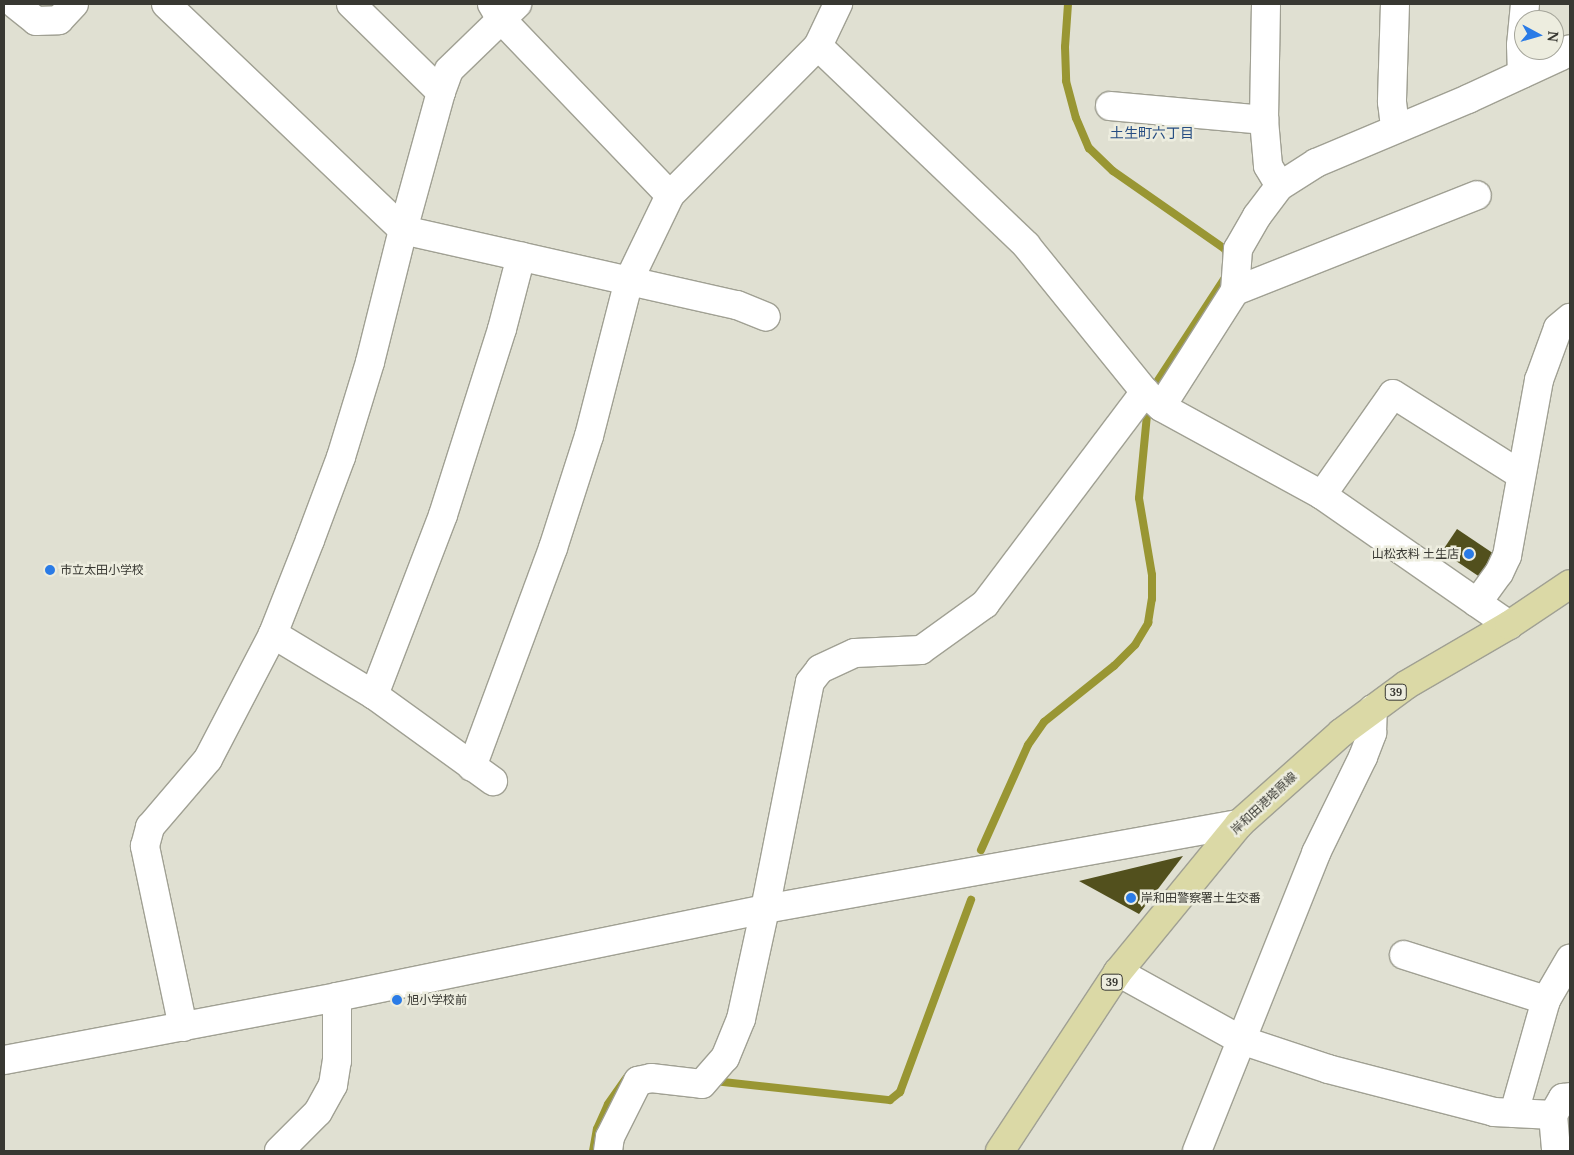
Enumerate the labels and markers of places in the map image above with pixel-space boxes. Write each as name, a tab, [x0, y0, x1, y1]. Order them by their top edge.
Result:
place label: 山松衣料 土生店	[1372, 547, 1459, 561]
marker: 山松衣料 土生店	[1463, 548, 1475, 560]
place label: 市立太田小学校	[60, 563, 144, 577]
marker: 市立太田小学校	[44, 564, 56, 576]
place label: 岸和田警察署土生交番	[1141, 891, 1261, 905]
marker: 岸和田警察署土生交番	[1125, 892, 1137, 904]
place label: 旭小学校前	[407, 993, 467, 1007]
marker: 旭小学校前	[391, 994, 403, 1006]

